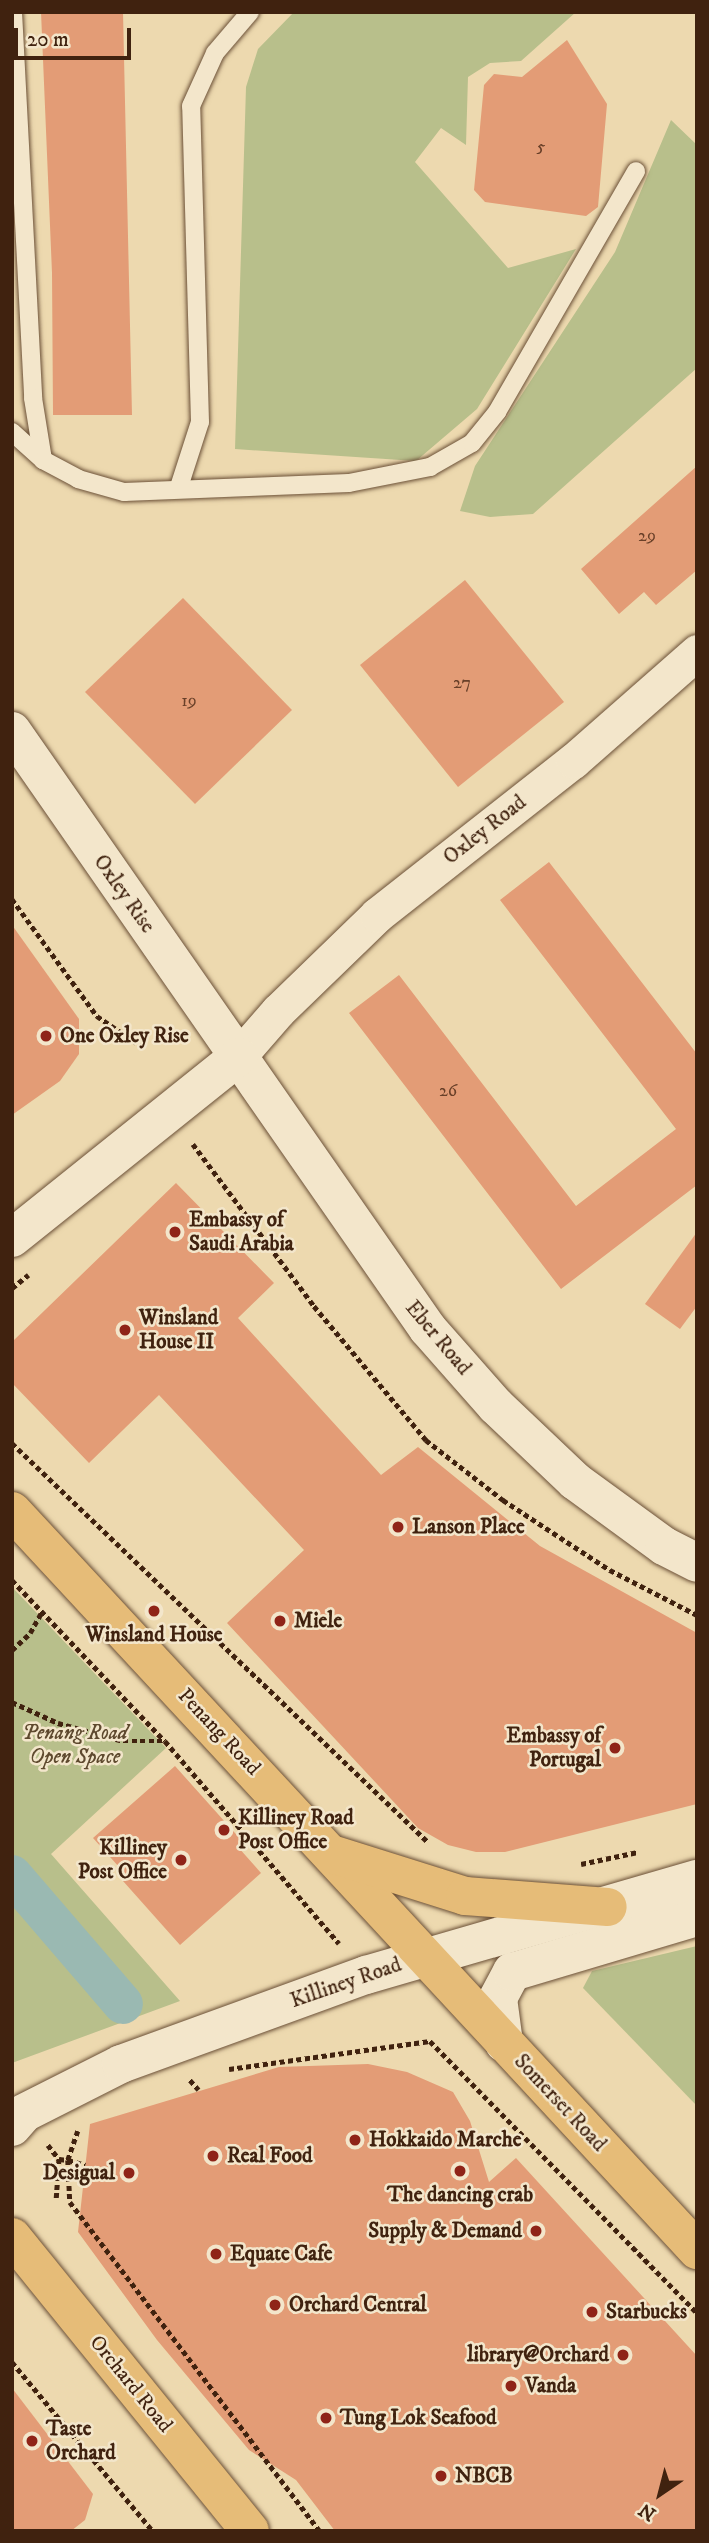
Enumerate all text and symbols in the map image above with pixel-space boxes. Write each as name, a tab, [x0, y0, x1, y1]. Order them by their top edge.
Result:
scale bar	[18, 14, 135, 58]
text: 20 m	[27, 27, 69, 53]
house number: 5	[537, 136, 545, 158]
house number: 29	[638, 525, 656, 547]
house number: 27	[453, 672, 471, 694]
house number: 19	[181, 690, 197, 712]
street label: Oxley Road	[439, 790, 531, 870]
street label: Oxley Rise	[88, 850, 160, 938]
place label: One Oxley Rise	[60, 1023, 189, 1049]
marker: One Oxley Rise	[38, 1028, 54, 1044]
house number: 26	[439, 1080, 457, 1102]
place label: Embassy of Saudi Arabia	[189, 1207, 294, 1257]
marker: Embassy of Saudi Arabia	[167, 1224, 183, 1240]
street label: Eber Road	[400, 1296, 476, 1380]
place label: Winsland House II	[139, 1305, 218, 1355]
marker: Winsland House II	[117, 1322, 133, 1338]
place label: Lanson Place	[412, 1514, 525, 1540]
marker: Lanson Place	[390, 1519, 406, 1535]
marker: Winsland House	[146, 1603, 162, 1619]
place label: Miele	[294, 1608, 342, 1634]
marker: Miele	[272, 1613, 288, 1629]
place label: Winsland House	[85, 1622, 223, 1648]
street label: Penang Road	[172, 1683, 266, 1781]
park label: Penang Road Open Space	[22, 1720, 128, 1770]
place label: Embassy of Portugal	[506, 1723, 601, 1773]
marker: Embassy of Portugal	[607, 1740, 623, 1756]
place label: Killiney Road Post Office	[238, 1805, 354, 1855]
marker: Killiney Road Post Office	[216, 1822, 232, 1838]
place label: Killiney Post Office	[78, 1835, 167, 1885]
marker: Killiney Post Office	[173, 1852, 189, 1868]
street label: Killiney Road	[287, 1952, 405, 2014]
street label: Somerset Road	[509, 2049, 611, 2157]
place label: Hokkaido Marche	[369, 2127, 521, 2153]
marker: Hokkaido Marche	[347, 2132, 363, 2148]
place label: Real Food	[227, 2143, 312, 2169]
marker: Real Food	[205, 2148, 221, 2164]
place label: Desigual	[43, 2160, 115, 2186]
marker: The dancing crab	[452, 2163, 468, 2179]
marker: Desigual	[121, 2165, 137, 2181]
place label: The dancing crab	[387, 2182, 533, 2208]
place label: Supply & Demand	[368, 2218, 522, 2244]
marker: Supply & Demand	[528, 2223, 544, 2239]
place label: Equate Cafe	[230, 2241, 332, 2267]
marker: Equate Cafe	[208, 2246, 224, 2262]
place label: Orchard Central	[289, 2292, 427, 2318]
marker: Orchard Central	[267, 2297, 283, 2313]
place label: Starbucks	[606, 2299, 687, 2325]
marker: Starbucks	[584, 2304, 600, 2320]
street label: Orchard Road	[84, 2330, 178, 2438]
place label: library@Orchard	[467, 2342, 609, 2368]
marker: library@Orchard	[615, 2347, 631, 2363]
place label: Vanda	[525, 2373, 576, 2399]
marker: Vanda	[503, 2378, 519, 2394]
place label: Tung Lok Seafood	[340, 2405, 497, 2431]
marker: Tung Lok Seafood	[318, 2410, 334, 2426]
place label: Taste Orchard	[46, 2416, 116, 2466]
marker: Taste Orchard	[24, 2433, 40, 2449]
north arrow	[625, 2459, 695, 2529]
place label: NBCB	[455, 2463, 513, 2489]
marker: NBCB	[433, 2468, 449, 2484]
text: N	[635, 2498, 661, 2526]

